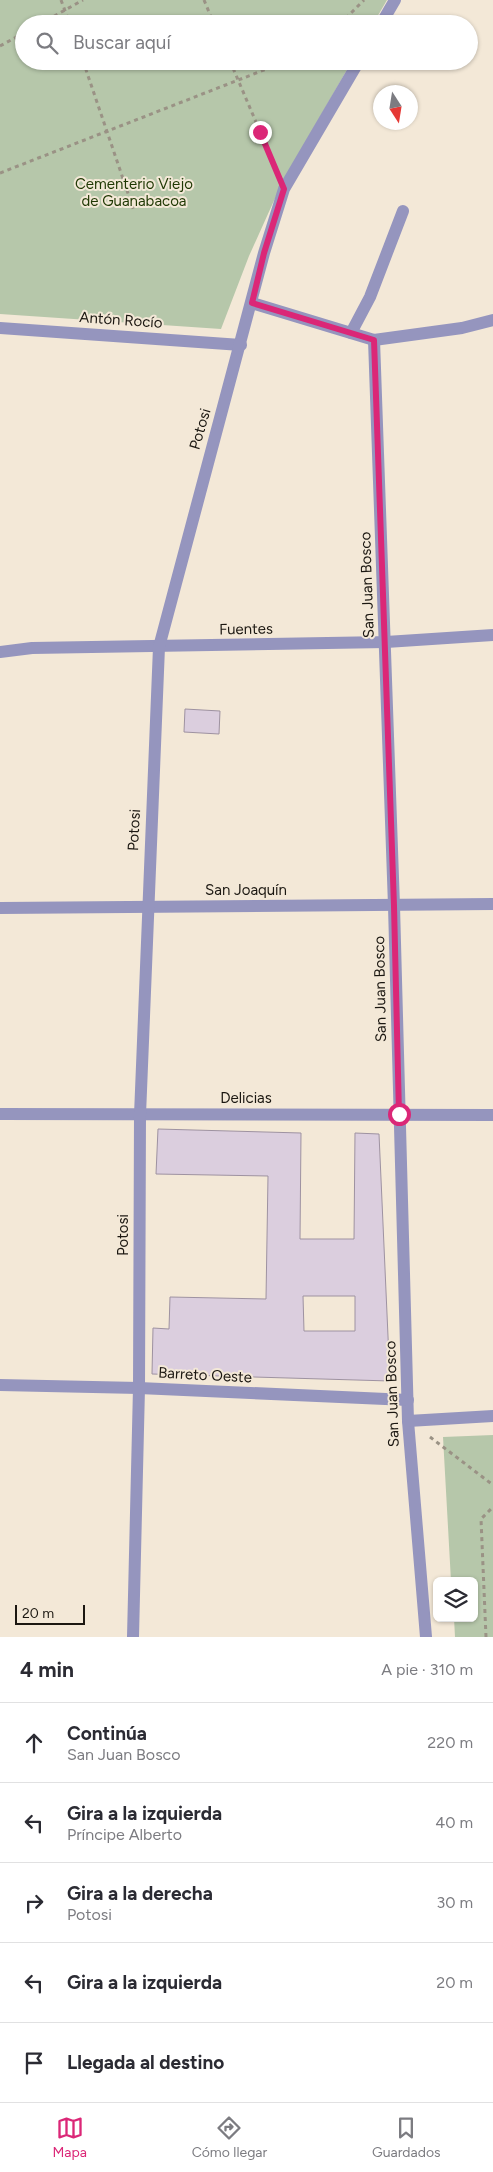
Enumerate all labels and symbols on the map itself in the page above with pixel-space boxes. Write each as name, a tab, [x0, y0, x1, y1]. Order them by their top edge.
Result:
north arrow	[373, 85, 418, 130]
route end	[249, 121, 272, 144]
park label: Cementerio Viejo de Guanabacoa	[75, 175, 193, 210]
street label: Antón Rocío	[79, 308, 163, 332]
street label: Potosi	[186, 406, 214, 452]
street label: San Juan Bosco	[356, 531, 378, 639]
street label: Fuentes	[219, 620, 273, 638]
street label: Potosi	[124, 809, 144, 851]
street label: San Joaquín	[205, 881, 287, 899]
street label: San Juan Bosco	[370, 935, 390, 1042]
street label: Delicias	[220, 1089, 272, 1107]
route start	[388, 1103, 411, 1126]
street label: Potosi	[114, 1214, 132, 1256]
street label: San Juan Bosco	[381, 1340, 403, 1448]
street label: Barreto Oeste	[158, 1364, 252, 1386]
scale bar	[15, 1602, 85, 1625]

